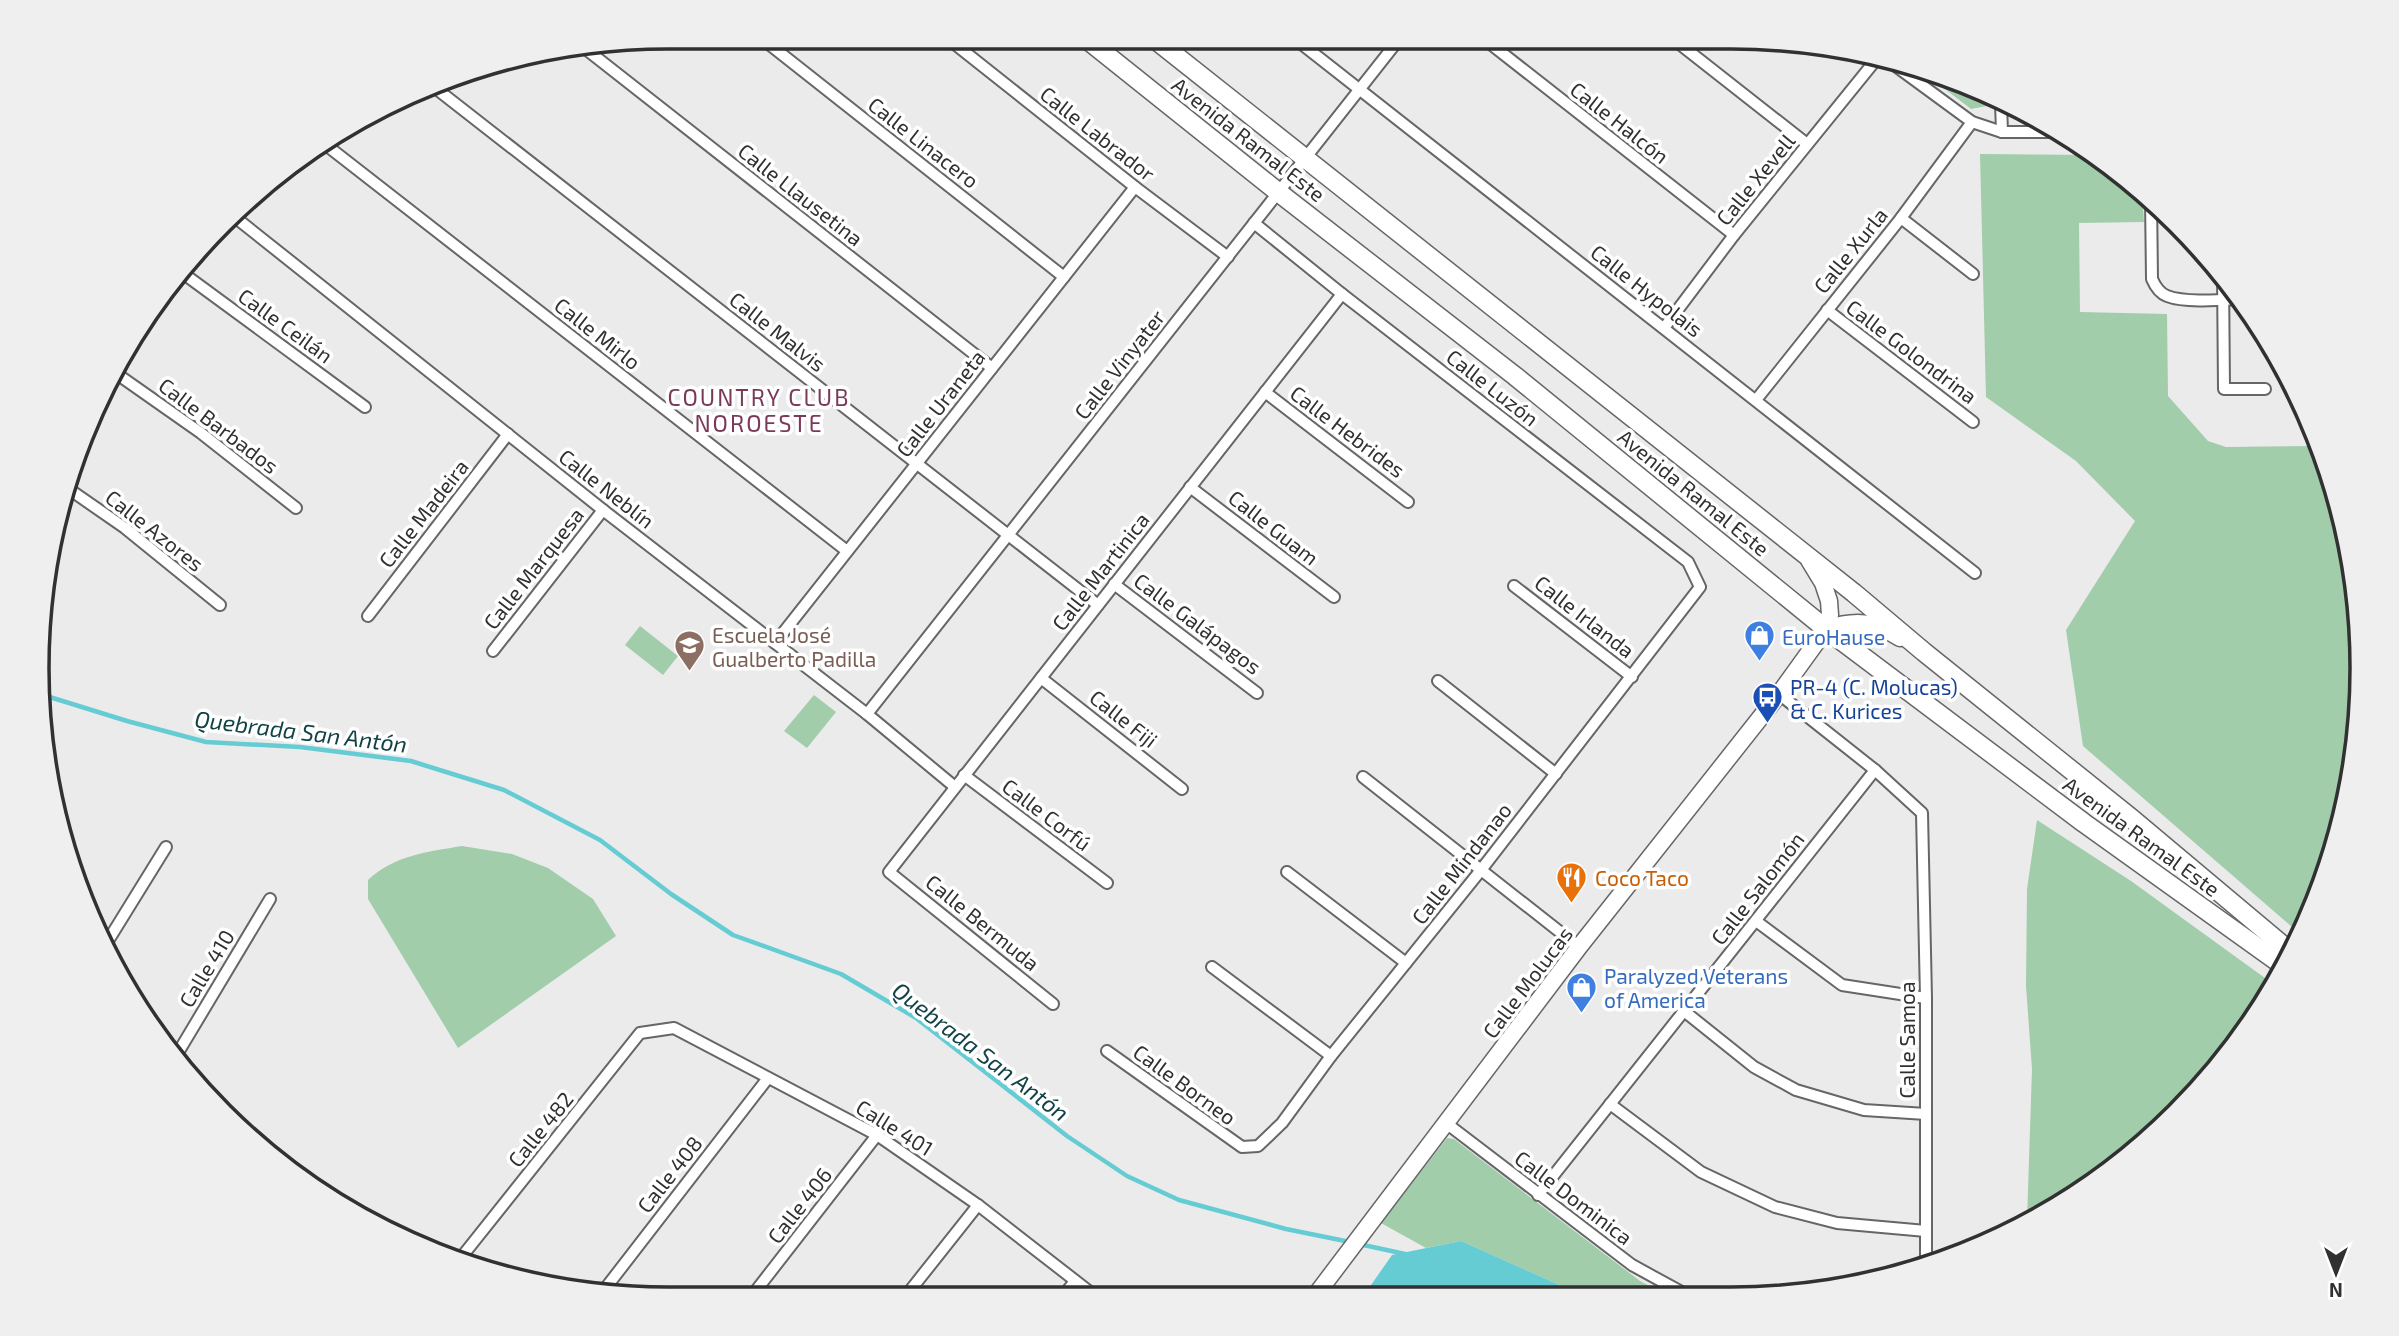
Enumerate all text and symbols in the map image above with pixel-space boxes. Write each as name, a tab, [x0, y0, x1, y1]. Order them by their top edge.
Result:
street label: Avenida Ramal Este	[1168, 72, 1330, 206]
street label: Calle Halcón	[1566, 76, 1674, 168]
street label: Calle Labrador	[1036, 80, 1161, 186]
street label: Calle Linacero	[864, 91, 984, 193]
street label: Calle Xevell	[1711, 128, 1800, 230]
street label: Calle Llausetina	[734, 138, 868, 250]
street label: Calle Xurla	[1808, 202, 1892, 298]
street label: Calle Hypolais	[1586, 239, 1708, 341]
street label: Calle Ceilán	[234, 282, 338, 368]
street label: Calle Malvis	[725, 286, 831, 376]
street label: Calle Mirlo	[550, 292, 646, 374]
street label: Calle Golondrina	[1842, 294, 1982, 408]
street label: Calle Vinyater	[1069, 304, 1170, 424]
street label: Calle Luzón	[1442, 343, 1544, 431]
street label: Calle Uraneta	[890, 345, 990, 461]
street label: Calle Barbados	[154, 372, 284, 478]
street label: Calle Hebrides	[1286, 380, 1410, 482]
district label: COUNTRY CLUB NOROESTE	[668, 383, 850, 437]
street label: Avenida Ramal Este	[1613, 423, 1775, 561]
street label: Calle Neblín	[555, 443, 659, 533]
street label: Calle Madeira	[373, 454, 473, 572]
street label: Calle Azores	[101, 484, 209, 576]
street label: Calle Guam	[1224, 484, 1324, 570]
street label: Calle Marquesa	[478, 502, 588, 634]
street label: Calle Martinica	[1046, 507, 1154, 635]
street label: Calle Galápagos	[1130, 567, 1266, 679]
street label: Calle Irlanda	[1530, 569, 1640, 663]
shop icon: EuroHause	[1742, 619, 1776, 663]
place label: Escuela José Gualberto Padilla	[712, 622, 876, 671]
place label: EuroHause	[1782, 624, 1885, 649]
school or university icon: Escuela José Gualberto Padilla	[672, 629, 706, 673]
place label: PR-4 (C. Molucas) & C. Kurices	[1790, 674, 1958, 723]
bus stop icon: PR-4 (C. Molucas) & C. Kurices	[1750, 681, 1784, 725]
street label: Calle Fiji	[1085, 684, 1163, 753]
water label: Quebrada San Antón	[193, 704, 409, 758]
street label: Avenida Ramal Este	[2059, 771, 2225, 901]
street label: Calle Corfú	[998, 773, 1096, 855]
street label: Calle Mindanao	[1406, 797, 1516, 929]
street label: Calle Salomón	[1705, 827, 1809, 949]
restaurant icon: Coco Taco	[1555, 860, 1589, 904]
place label: Coco Taco	[1595, 865, 1689, 890]
street label: Calle Bermuda	[921, 869, 1045, 975]
street label: Calle Molucas	[1477, 921, 1577, 1043]
street label: Calle 410	[173, 925, 239, 1011]
place label: Paralyzed Veterans of America	[1604, 963, 1788, 1012]
shop icon: Paralyzed Veterans of America	[1564, 970, 1598, 1014]
water label: Quebrada San Antón	[887, 975, 1075, 1127]
street label: Calle Samoa	[1894, 981, 1919, 1099]
street label: Calle Borneo	[1129, 1038, 1241, 1130]
street label: Calle 482	[502, 1086, 578, 1172]
street label: Calle 401	[852, 1094, 938, 1160]
street label: Calle 408	[631, 1131, 707, 1217]
street label: Calle Dominica	[1510, 1145, 1638, 1249]
street label: Calle 406	[762, 1162, 836, 1248]
north arrow	[2301, 1238, 2371, 1308]
text: N	[2329, 1279, 2343, 1302]

